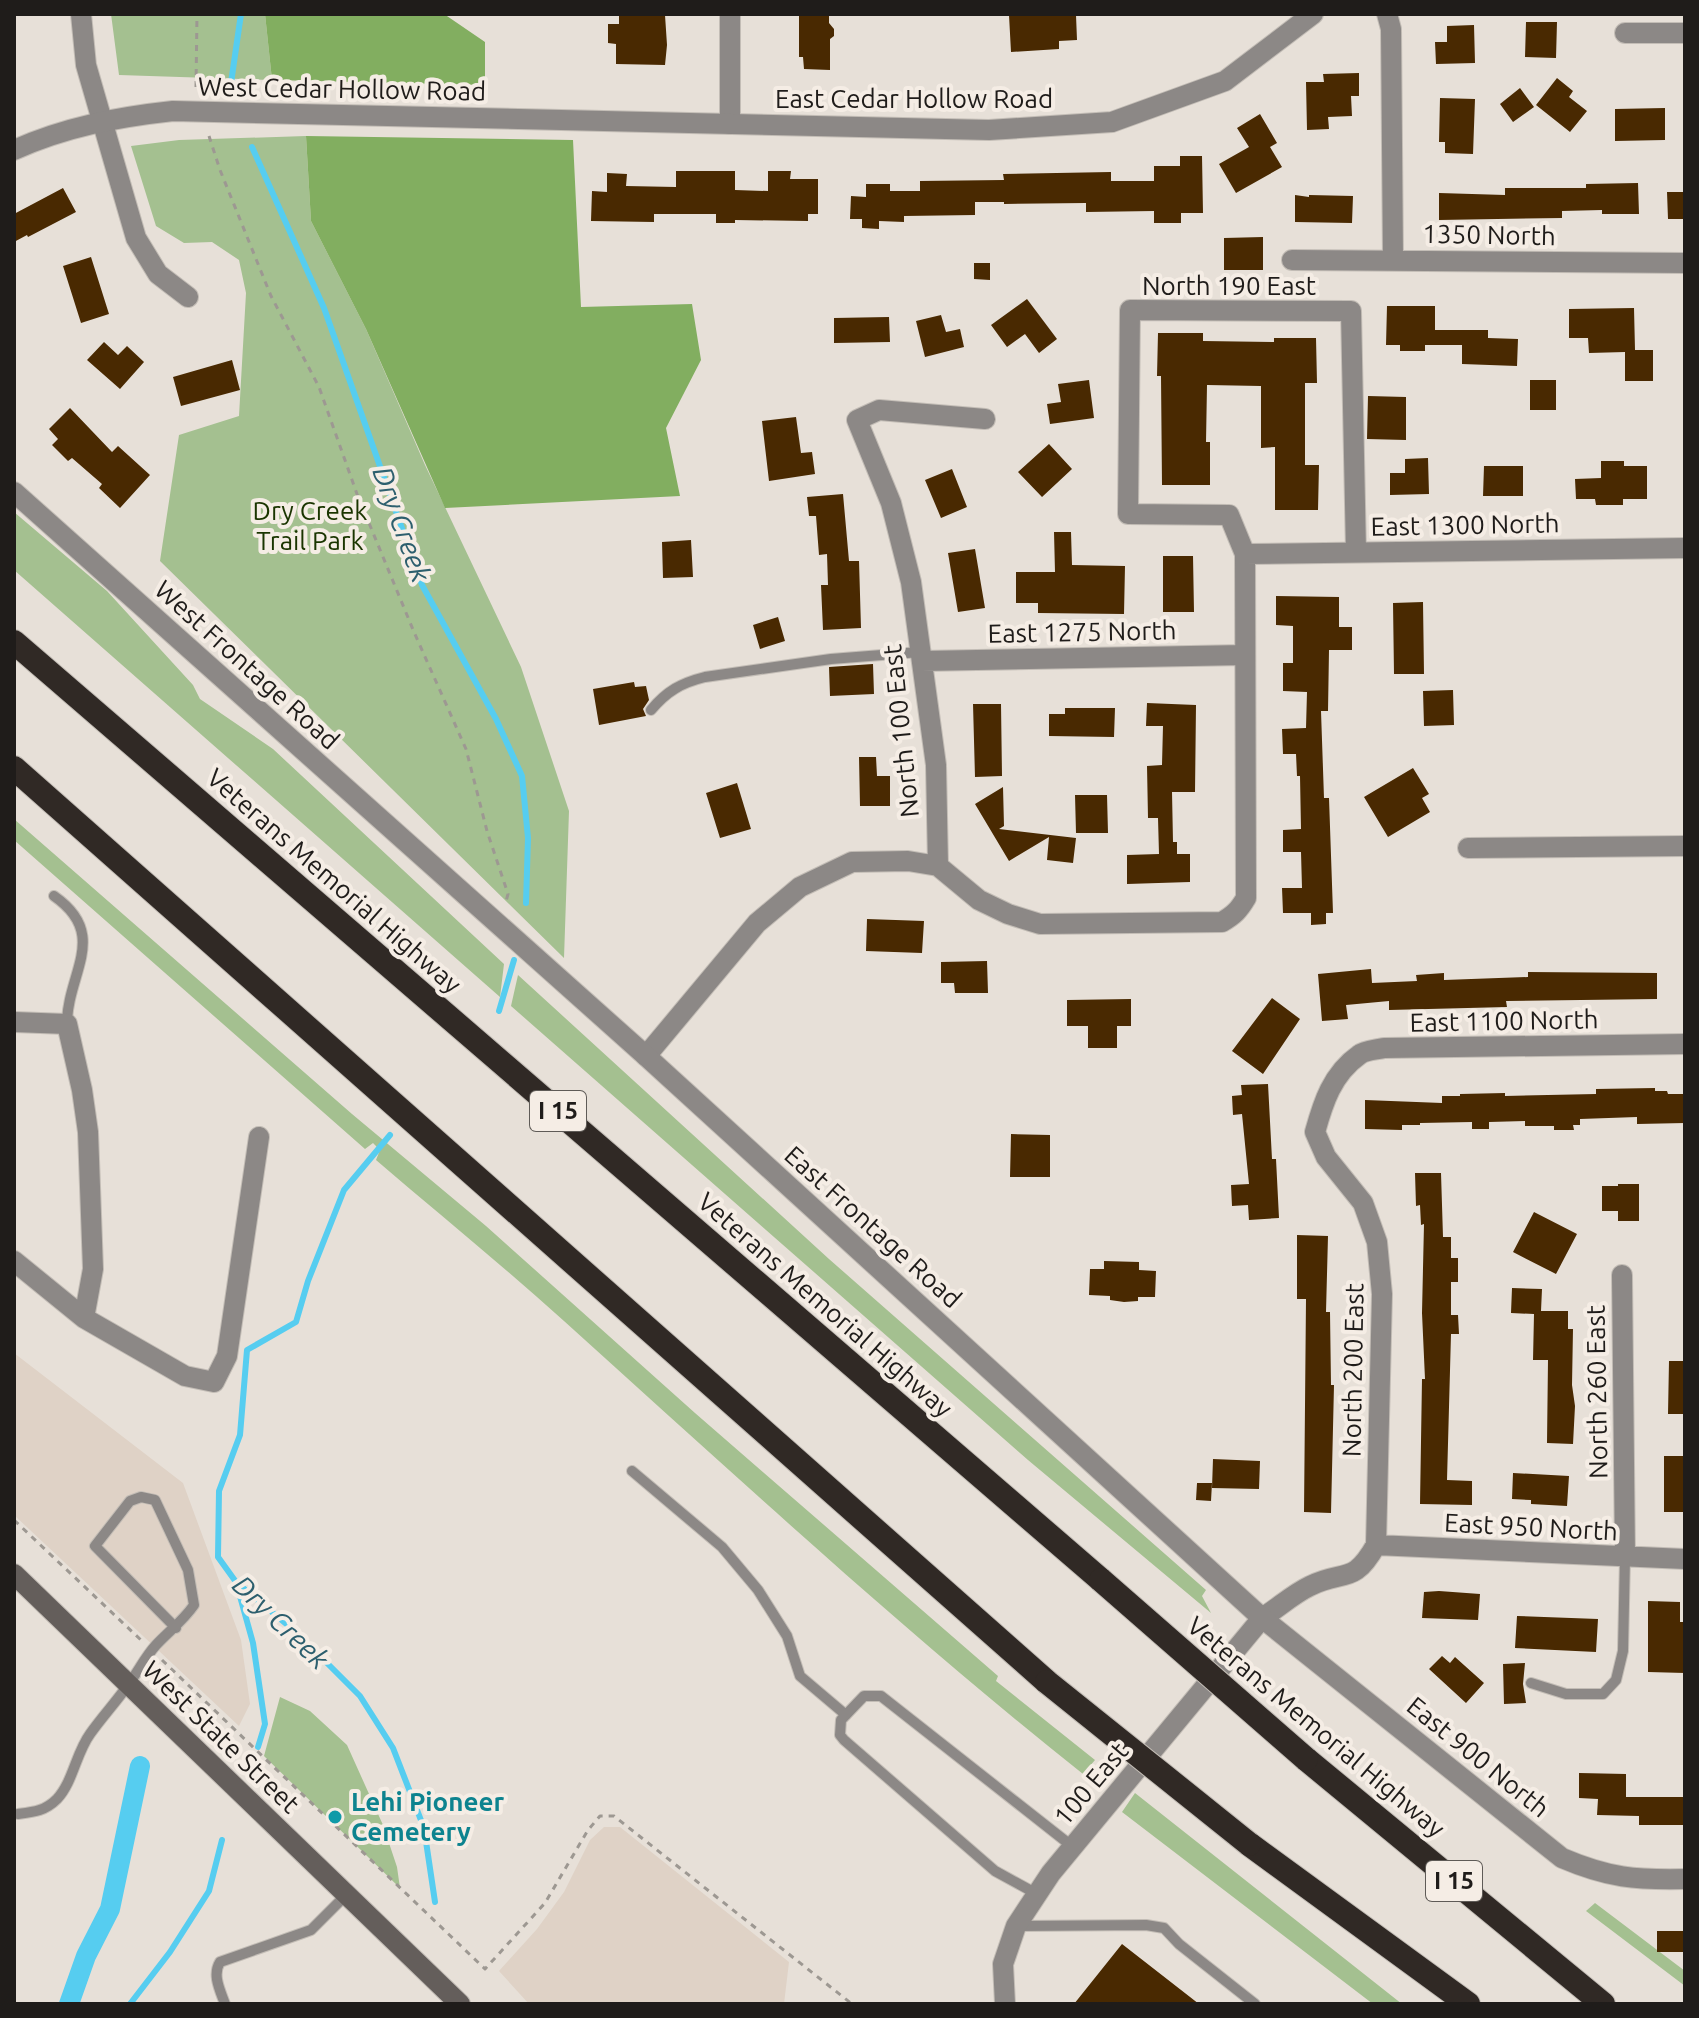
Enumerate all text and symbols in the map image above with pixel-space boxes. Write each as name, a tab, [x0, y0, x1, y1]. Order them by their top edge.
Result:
street label: West Cedar Hollow Road	[198, 71, 486, 106]
street label: East Cedar Hollow Road	[775, 84, 1053, 113]
street label: 1350 North	[1422, 219, 1556, 250]
street label: North 190 East	[1142, 271, 1316, 300]
water label: Dry Creek	[367, 462, 438, 586]
park label: Dry Creek Trail Park	[253, 496, 367, 555]
street label: East 1300 North	[1370, 508, 1560, 541]
street label: West Frontage Road	[149, 574, 345, 755]
street label: East 1275 North	[987, 615, 1177, 648]
street label: North 100 East	[877, 643, 924, 819]
street label: Veterans Memorial Highway	[201, 762, 467, 999]
street label: East 1100 North	[1409, 1004, 1599, 1037]
road number: I 15	[530, 1091, 586, 1131]
street label: East Frontage Road	[779, 1140, 967, 1313]
street label: Veterans Memorial Highway	[692, 1186, 958, 1423]
street label: North 200 East	[1336, 1283, 1369, 1457]
street label: North 260 East	[1580, 1305, 1613, 1479]
street label: East 950 North	[1443, 1507, 1619, 1546]
water label: Dry Creek	[227, 1569, 336, 1675]
street label: Veterans Memorial Highway	[1182, 1610, 1451, 1843]
street label: West State Street	[137, 1655, 305, 1819]
street label: East 900 North	[1402, 1691, 1555, 1823]
street label: 100 East	[1048, 1736, 1134, 1831]
place label: Lehi Pioneer Cemetery	[351, 1787, 504, 1846]
marker: Lehi Pioneer Cemetery	[326, 1808, 344, 1826]
road number: I 15	[1426, 1861, 1482, 1901]

